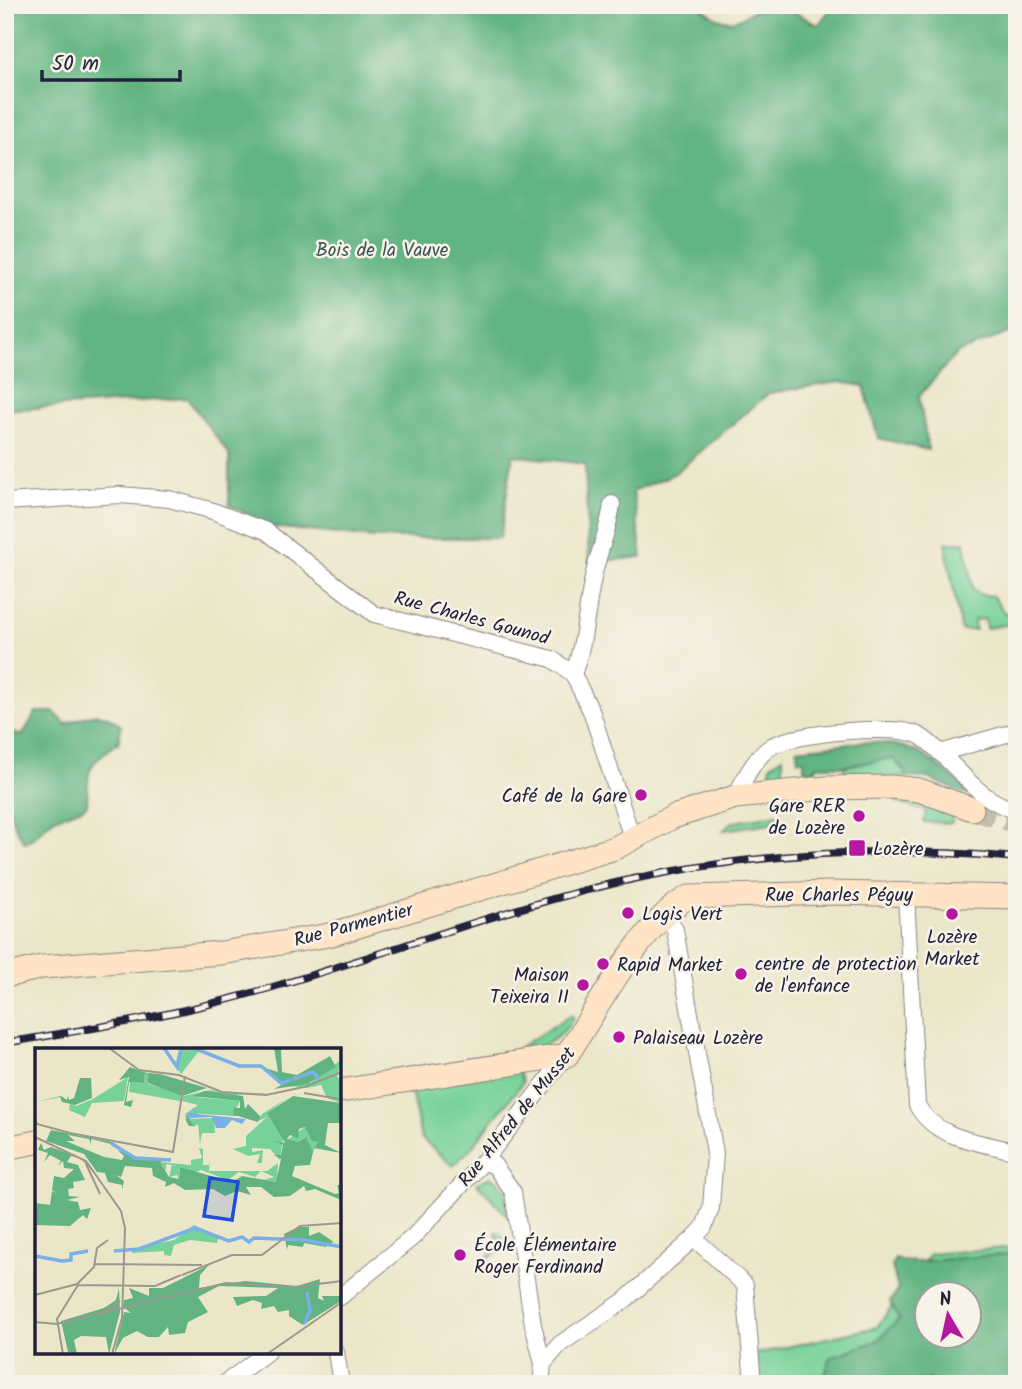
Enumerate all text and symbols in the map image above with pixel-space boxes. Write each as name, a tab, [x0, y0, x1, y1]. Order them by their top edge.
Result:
scale bar	[42, 38, 180, 82]
text: 50 m	[52, 48, 99, 81]
park label: Bois de la Vauve	[316, 236, 449, 266]
street label: Rue Charles Gounod	[390, 584, 553, 654]
place label: Café de la Gare	[501, 782, 627, 812]
marker: Café de la Gare	[633, 787, 649, 803]
place label: Gare RER de Lozère	[769, 792, 845, 844]
marker: Gare RER de Lozère	[851, 808, 867, 824]
place label: Lozère	[873, 835, 924, 865]
marker: Lozère	[847, 838, 867, 858]
street label: Rue Charles Péguy	[765, 881, 914, 911]
street label: Rue Parmentier	[291, 895, 418, 956]
place label: Logis Vert	[642, 900, 723, 930]
marker: Logis Vert	[620, 905, 636, 921]
marker: Lozère Market	[944, 906, 960, 922]
place label: Lozère Market	[924, 923, 980, 975]
place label: centre de protection de l'enfance	[755, 950, 917, 1002]
place label: Rapid Market	[617, 951, 723, 981]
marker: Rapid Market	[595, 956, 611, 972]
place label: Maison Teixeira II	[490, 961, 569, 1013]
marker: centre de protection de l'enfance	[733, 966, 749, 982]
marker: Maison Teixeira II	[575, 977, 591, 993]
place label: Palaiseau Lozère	[633, 1024, 764, 1054]
marker: Palaiseau Lozère	[611, 1029, 627, 1045]
street label: Rue Alfred de Musset	[451, 1040, 584, 1194]
inset map	[35, 1048, 341, 1354]
place label: École Élémentaire Roger Ferdinand	[474, 1231, 617, 1283]
marker: École Élémentaire Roger Ferdinand	[452, 1247, 468, 1263]
north arrow	[914, 1280, 984, 1350]
text: N	[937, 1284, 954, 1316]

